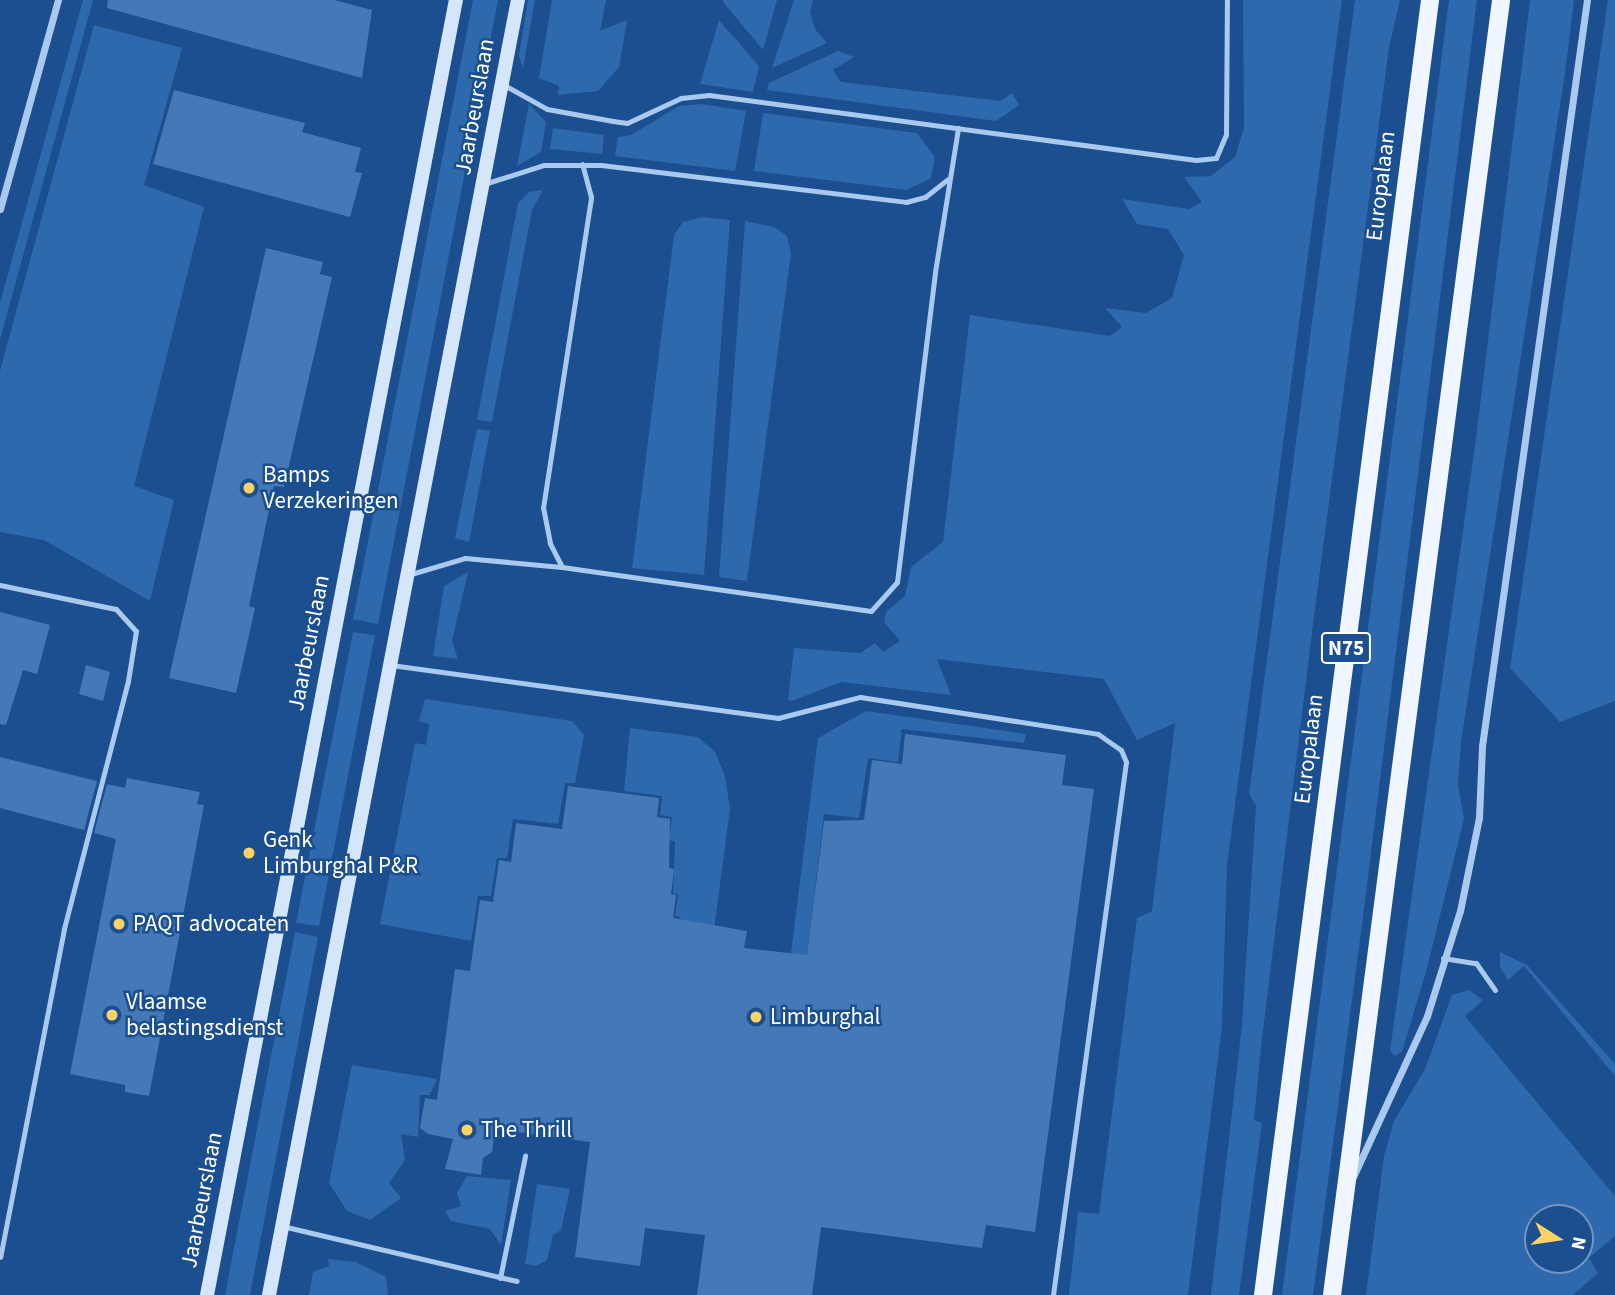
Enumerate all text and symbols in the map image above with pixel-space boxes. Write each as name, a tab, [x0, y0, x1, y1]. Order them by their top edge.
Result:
street label: Jaarbeurslaan	[449, 37, 501, 177]
street label: Europalaan	[1361, 129, 1401, 243]
place label: Bamps Verzekeringen	[263, 461, 399, 515]
marker: Bamps Verzekeringen	[241, 480, 257, 496]
street label: Jaarbeurslaan	[282, 573, 336, 713]
road number: N75	[1320, 630, 1372, 666]
street label: Europalaan	[1289, 692, 1329, 806]
place label: Genk Limburghal P&R	[263, 826, 418, 880]
marker: Genk Limburghal P&R	[241, 845, 257, 861]
place label: PAQT advocaten	[133, 910, 289, 938]
marker: PAQT advocaten	[111, 916, 127, 932]
place label: Vlaamse belastingsdienst	[126, 988, 283, 1042]
place label: Limburghal	[770, 1003, 880, 1031]
marker: Vlaamse belastingsdienst	[104, 1007, 120, 1023]
marker: Limburghal	[748, 1009, 764, 1025]
place label: The Thrill	[481, 1116, 572, 1144]
marker: The Thrill	[459, 1122, 475, 1138]
street label: Jaarbeurslaan	[175, 1130, 229, 1270]
north arrow	[1524, 1204, 1594, 1274]
text: N	[1564, 1234, 1593, 1252]

